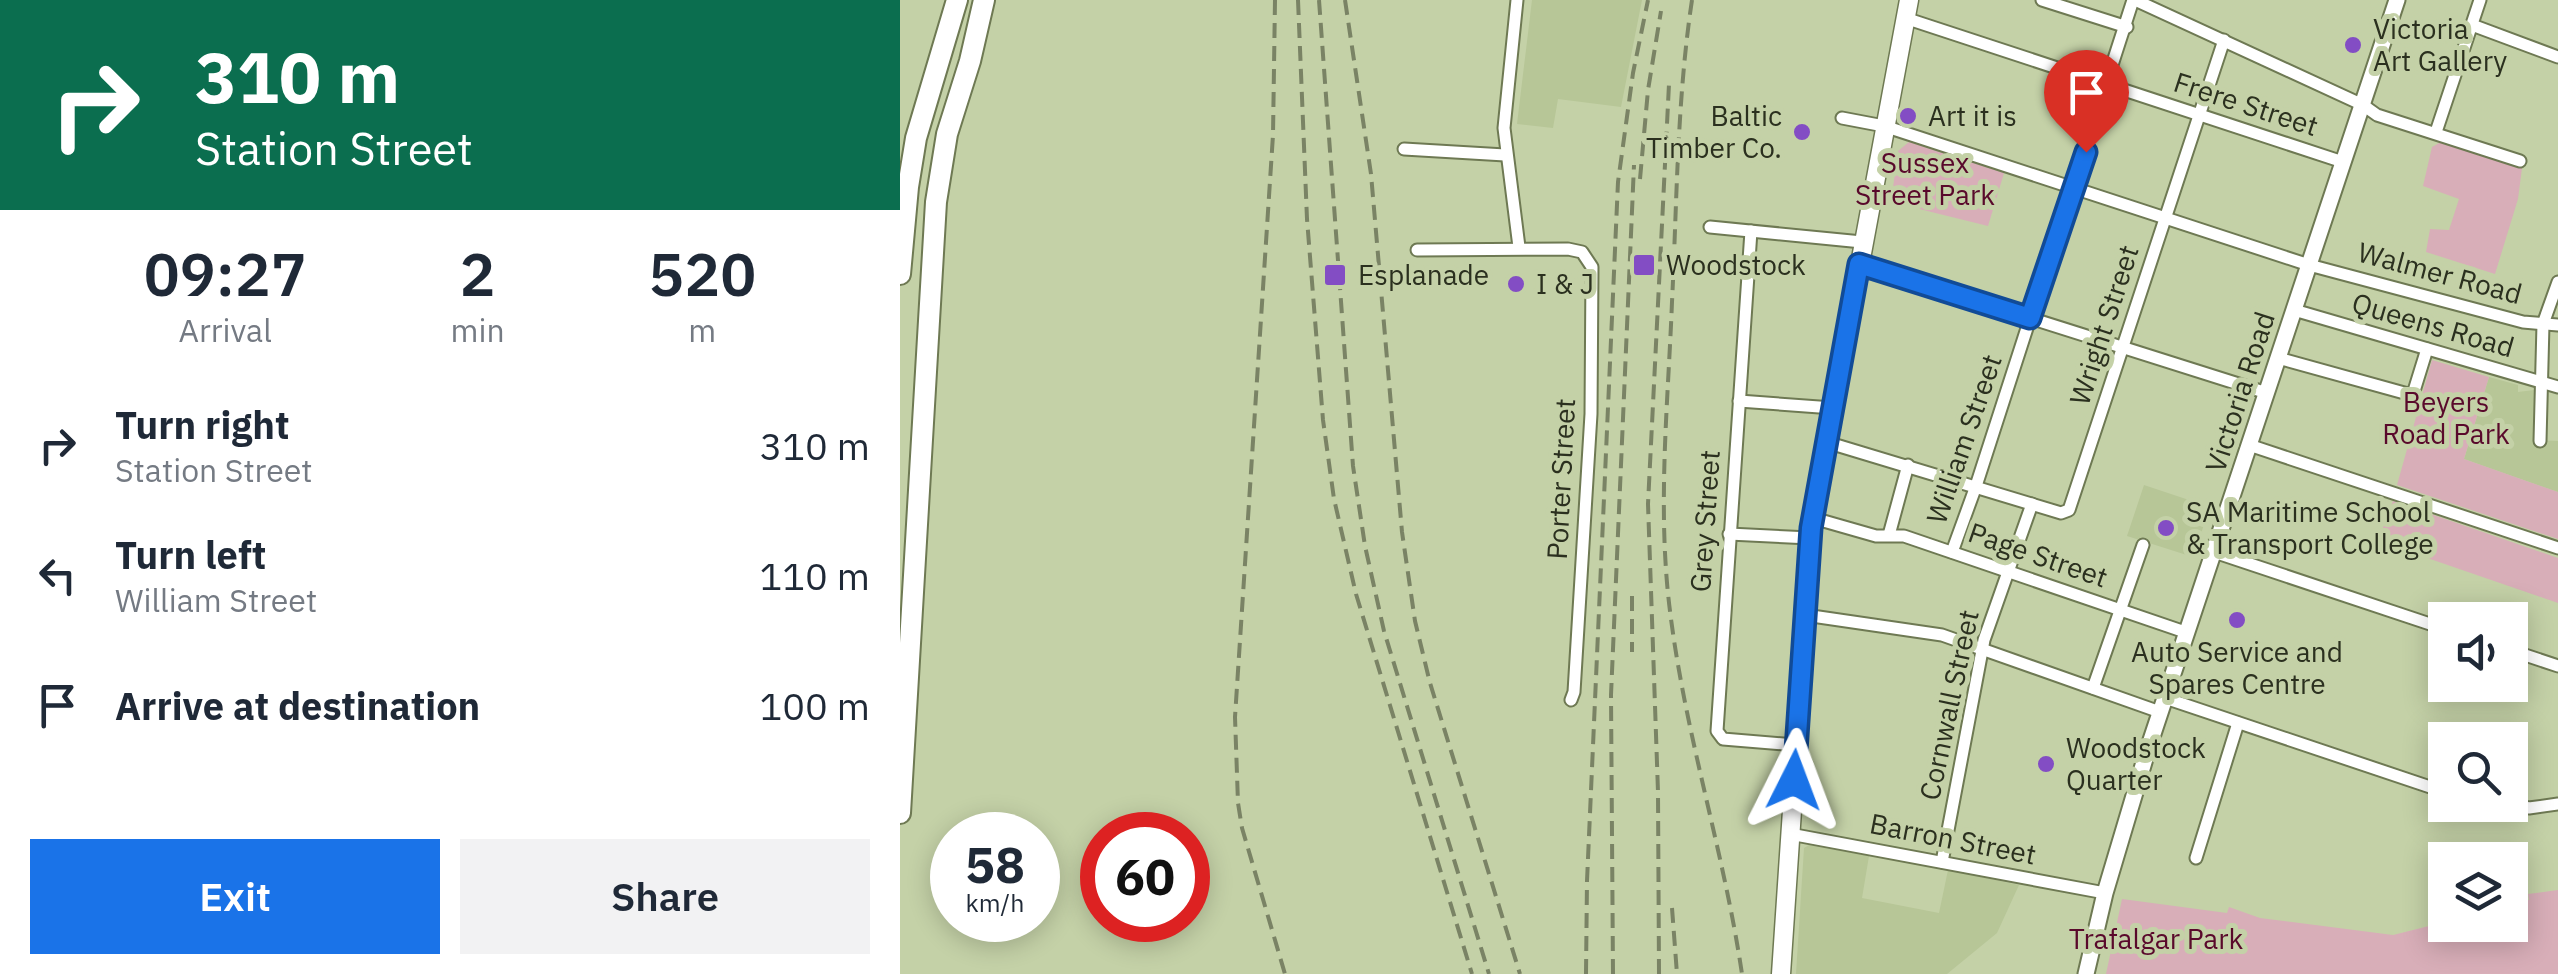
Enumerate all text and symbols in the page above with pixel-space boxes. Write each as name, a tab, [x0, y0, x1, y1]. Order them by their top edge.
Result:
place label: Victoria Art Gallery	[2373, 10, 2507, 79]
text: 310 m	[195, 31, 400, 122]
marker: Victoria Art Gallery	[2342, 34, 2364, 56]
icon: right	[30, 40, 160, 170]
pin	[2044, 50, 2129, 153]
street label: Frere Street	[2169, 63, 2323, 144]
icon: arrive	[2059, 65, 2114, 120]
place label: Baltic Timber Co.	[1646, 97, 1782, 166]
place label: Art it is	[1928, 97, 2017, 134]
marker: Art it is	[1897, 105, 1919, 127]
text: Station Street	[195, 119, 473, 177]
marker: Baltic Timber Co.	[1791, 121, 1813, 143]
park label: Sussex Street Park	[1855, 144, 1995, 213]
street label: Walmer Road	[2354, 233, 2526, 312]
text: 09:27	[144, 234, 307, 313]
text: 2	[460, 234, 496, 313]
text: 520	[648, 234, 756, 313]
street label: Wright Street	[2060, 240, 2147, 409]
place label: Woodstock	[1666, 246, 1806, 283]
marker: Woodstock	[1631, 252, 1657, 278]
place label: Esplanade	[1358, 256, 1489, 293]
marker: Esplanade	[1322, 262, 1348, 288]
place label: I & J	[1536, 265, 1594, 302]
marker: I & J	[1505, 273, 1527, 295]
street label: Queens Road	[2348, 284, 2519, 365]
street label: Victoria Road	[2196, 307, 2283, 477]
text: Arrival	[179, 309, 272, 351]
text: min	[450, 309, 505, 351]
text: m	[688, 309, 716, 351]
street label: William Street	[1917, 349, 2010, 528]
park label: Beyers Road Park	[2382, 383, 2510, 452]
street label: Porter Street	[1538, 397, 1583, 560]
text: Turn right	[115, 400, 290, 449]
icon: right	[30, 418, 85, 473]
text: 310 m	[759, 421, 870, 470]
text: Station Street	[115, 449, 313, 491]
street label: Grey Street	[1681, 449, 1728, 593]
place label: SA Maritime School & Transport College	[2186, 493, 2434, 562]
street label: Page Street	[1964, 513, 2113, 596]
marker: SA Maritime School & Transport College	[2155, 517, 2177, 539]
text: Turn left	[115, 530, 266, 579]
icon: left	[30, 548, 85, 603]
text: 110 m	[759, 551, 870, 600]
text: William Street	[115, 579, 317, 621]
map controls	[2428, 602, 2528, 942]
button: sound	[2428, 602, 2528, 702]
street label: Cornwall Street	[1910, 606, 1987, 804]
marker: Auto Service and Spares Centre	[2226, 609, 2248, 631]
place label: Auto Service and Spares Centre	[2131, 633, 2343, 702]
icon: arrive	[30, 678, 85, 733]
text: Arrive at destination	[115, 681, 480, 730]
text: 100 m	[759, 681, 870, 730]
button: search	[2428, 722, 2528, 822]
position arrow	[1742, 728, 1846, 832]
place label: Woodstock Quarter	[2066, 729, 2206, 798]
marker: Woodstock Quarter	[2035, 753, 2057, 775]
street label: Barron Street	[1867, 804, 2039, 873]
speed limit sign: 60	[1080, 812, 1210, 942]
text: 58	[965, 832, 1025, 897]
button: Exit	[30, 839, 440, 954]
button: Share	[460, 839, 870, 954]
button: layers	[2428, 842, 2528, 942]
text: km/h	[966, 886, 1024, 919]
park label: Trafalgar Park	[2069, 920, 2244, 957]

